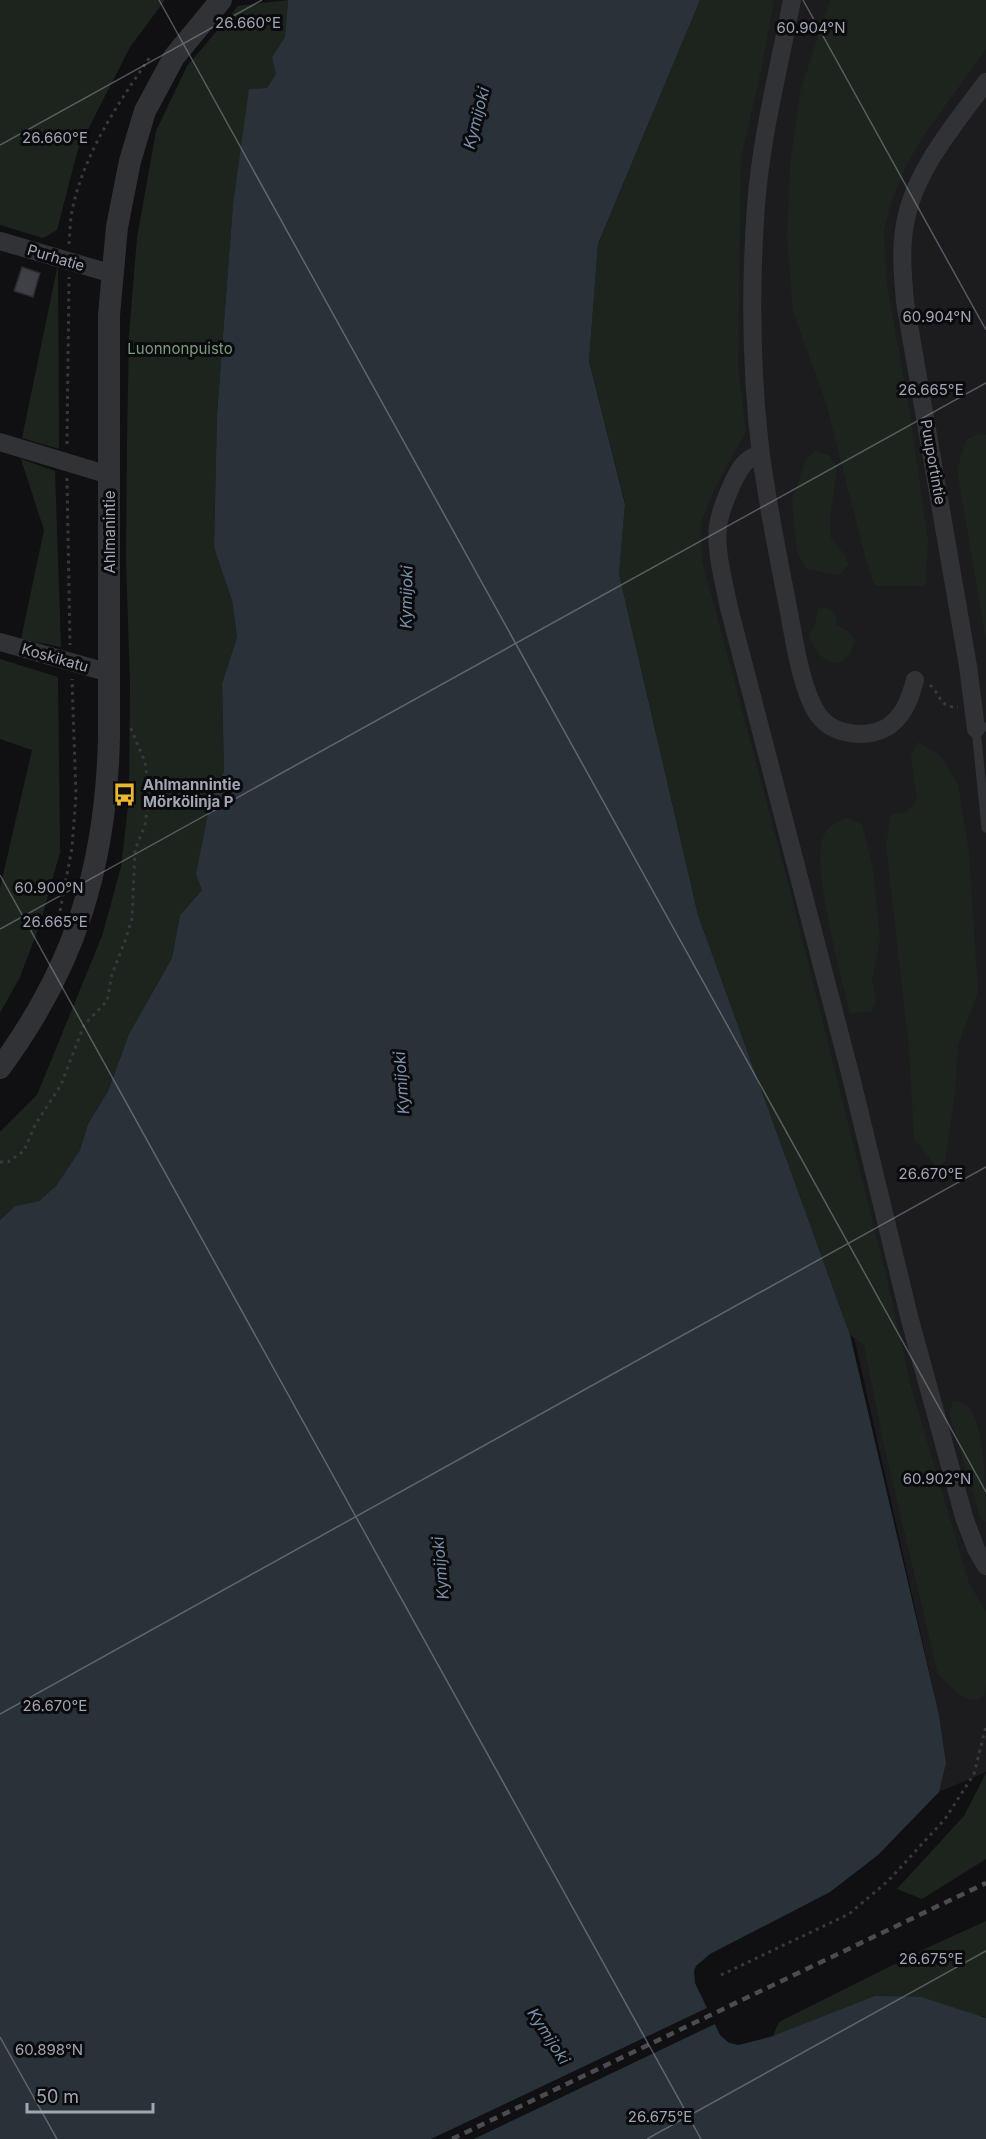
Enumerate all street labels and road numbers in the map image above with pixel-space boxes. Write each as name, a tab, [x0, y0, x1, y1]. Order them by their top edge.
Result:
street label: Purhatie	[25, 240, 87, 275]
street label: Puuportintie	[917, 418, 950, 506]
street label: Ahlmanintie	[100, 490, 119, 574]
street label: Koskikatu	[19, 639, 91, 676]

